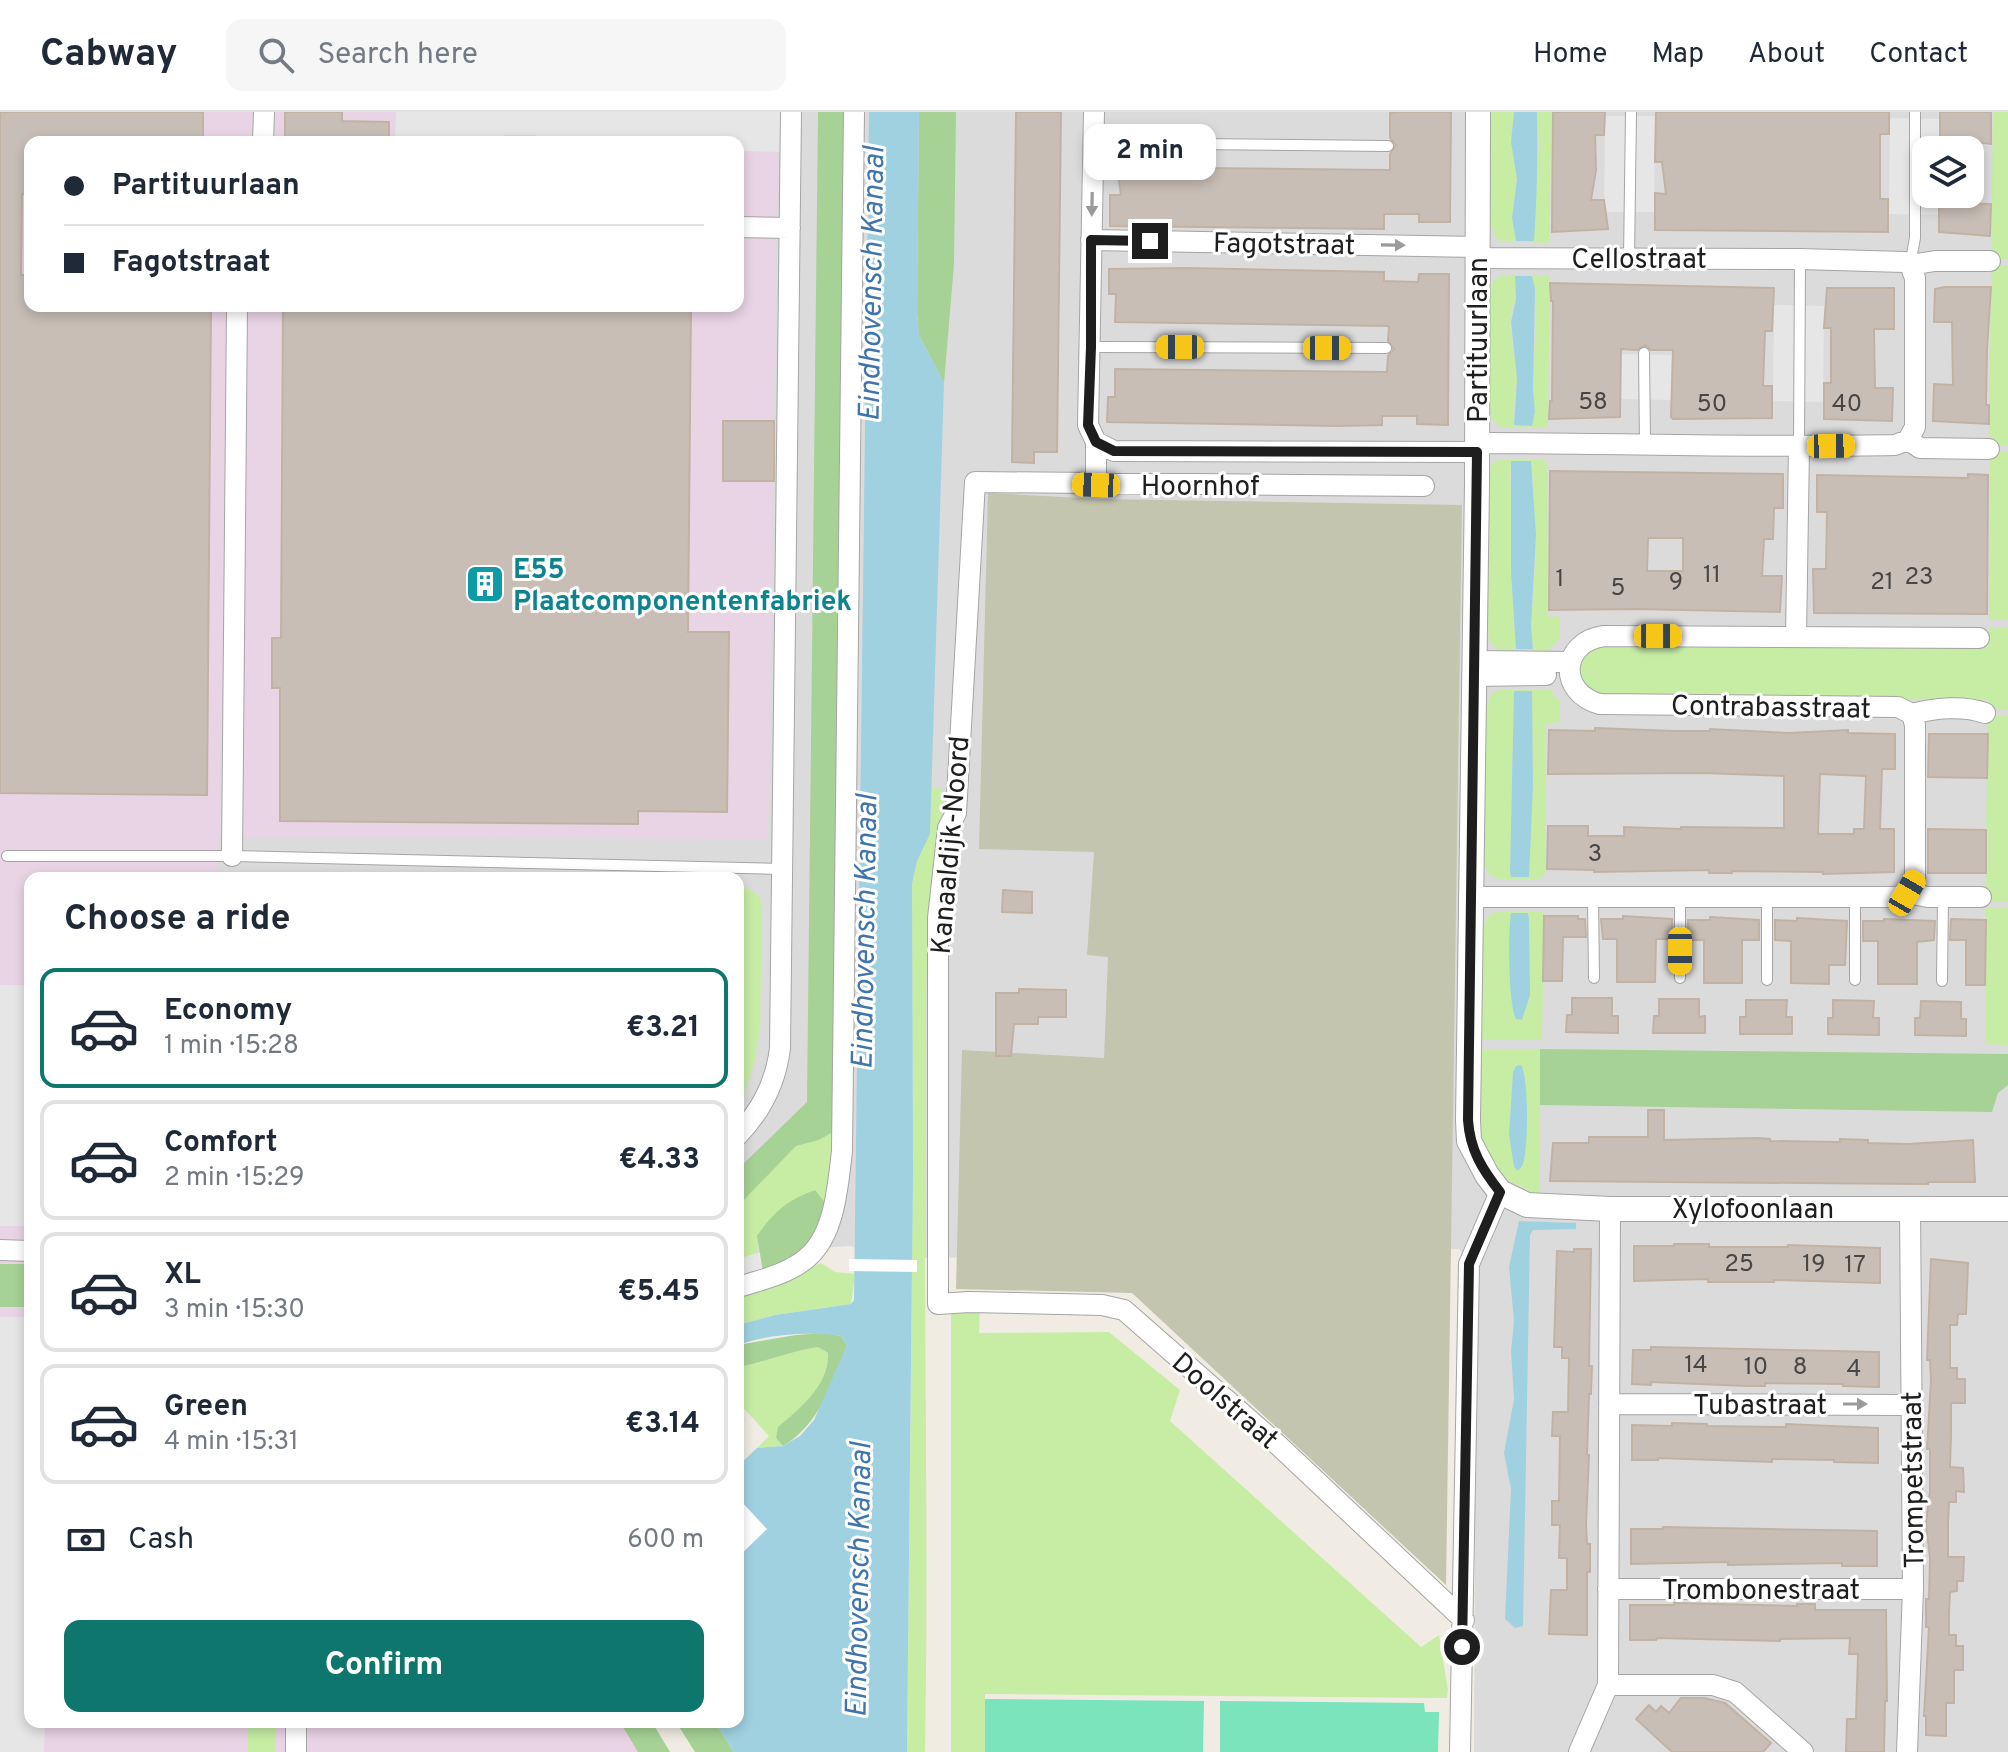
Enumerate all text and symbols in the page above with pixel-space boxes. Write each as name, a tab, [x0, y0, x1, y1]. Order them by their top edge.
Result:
search box	[226, 19, 786, 91]
text: Cabway	[40, 31, 178, 80]
icon: search	[254, 33, 298, 77]
text: Search here	[318, 37, 478, 74]
text: Home	[1533, 37, 1607, 73]
text: Map	[1651, 37, 1704, 73]
text: About	[1748, 37, 1825, 73]
text: Contact	[1869, 37, 1968, 73]
callout: 2 min	[1084, 125, 1216, 181]
text: 2 min	[1116, 135, 1184, 168]
map controls	[1912, 136, 1984, 208]
button: layers	[1912, 136, 1984, 208]
water label: Eindhovensch Kanaal	[853, 145, 894, 422]
text: Partituurlaan	[112, 168, 300, 205]
one-way arrow	[1086, 192, 1098, 217]
route end	[1132, 223, 1168, 259]
street label: Fagotstraat	[1212, 227, 1355, 265]
one-way arrow	[1381, 239, 1406, 251]
street label: Cellostraat	[1571, 243, 1707, 279]
text: Fagotstraat	[112, 245, 271, 282]
street label: Partituurlaan	[1462, 257, 1498, 423]
car	[1156, 335, 1204, 359]
car	[1303, 336, 1351, 360]
house number: 58	[1578, 388, 1608, 418]
house number: 50	[1697, 390, 1727, 420]
house number: 40	[1832, 390, 1862, 420]
car	[1807, 434, 1855, 458]
street label: Hoornhof	[1141, 470, 1259, 506]
car	[1072, 472, 1120, 498]
place label: E55 Plaatcomponentenfabriek	[513, 553, 852, 621]
house number: 11	[1703, 561, 1721, 591]
building icon: E55 Plaatcomponentenfabriek	[464, 563, 506, 605]
house number: 23	[1904, 563, 1934, 593]
house number: 1	[1556, 565, 1564, 595]
house number: 9	[1669, 568, 1683, 598]
house number: 21	[1870, 568, 1894, 598]
house number: 5	[1611, 574, 1625, 604]
car	[1634, 624, 1682, 648]
street label: Contrabasstraat	[1671, 689, 1871, 729]
street label: Kanaaldijk-Noord	[925, 735, 979, 956]
water label: Eindhovensch Kanaal	[846, 793, 887, 1070]
house number: 3	[1588, 840, 1602, 870]
car	[1885, 866, 1929, 920]
text: Choose a ride	[64, 897, 290, 943]
car	[1668, 927, 1692, 975]
icon: car	[68, 992, 140, 1064]
text: Economy	[164, 993, 292, 1030]
text: €3.21	[626, 1010, 700, 1047]
text: 1 min · 15:28	[164, 1030, 299, 1063]
icon: car	[68, 1124, 140, 1196]
text: Comfort	[164, 1125, 277, 1162]
text: €4.33	[618, 1142, 700, 1179]
text: 2 min · 15:29	[164, 1162, 305, 1195]
street label: Xylofoonlaan	[1672, 1193, 1834, 1229]
house number: 25	[1724, 1250, 1754, 1280]
house number: 19	[1802, 1250, 1826, 1280]
house number: 17	[1844, 1251, 1866, 1281]
icon: car	[68, 1256, 140, 1328]
text: XL	[164, 1257, 201, 1294]
text: €5.45	[618, 1274, 700, 1311]
text: 3 min · 15:30	[164, 1294, 305, 1327]
street label: Doolstraat	[1163, 1346, 1285, 1459]
house number: 14	[1684, 1351, 1708, 1381]
house number: 10	[1744, 1353, 1768, 1383]
house number: 8	[1793, 1353, 1807, 1383]
house number: 4	[1847, 1355, 1861, 1385]
icon: car	[68, 1388, 140, 1460]
text: Green	[164, 1389, 248, 1426]
street label: Tubastraat	[1693, 1389, 1827, 1425]
street label: Trompetstraat	[1895, 1391, 1935, 1569]
one-way arrow	[1843, 1398, 1868, 1410]
text: €3.14	[625, 1406, 700, 1443]
text: 4 min · 15:31	[164, 1426, 299, 1459]
water label: Eindhovensch Kanaal	[840, 1441, 881, 1718]
icon: cash	[64, 1518, 108, 1562]
text: Cash	[128, 1522, 194, 1559]
text: 600 m	[627, 1524, 704, 1557]
street label: Trombonestraat	[1662, 1574, 1860, 1610]
button: Confirm	[64, 1620, 704, 1712]
route start	[1444, 1629, 1480, 1665]

